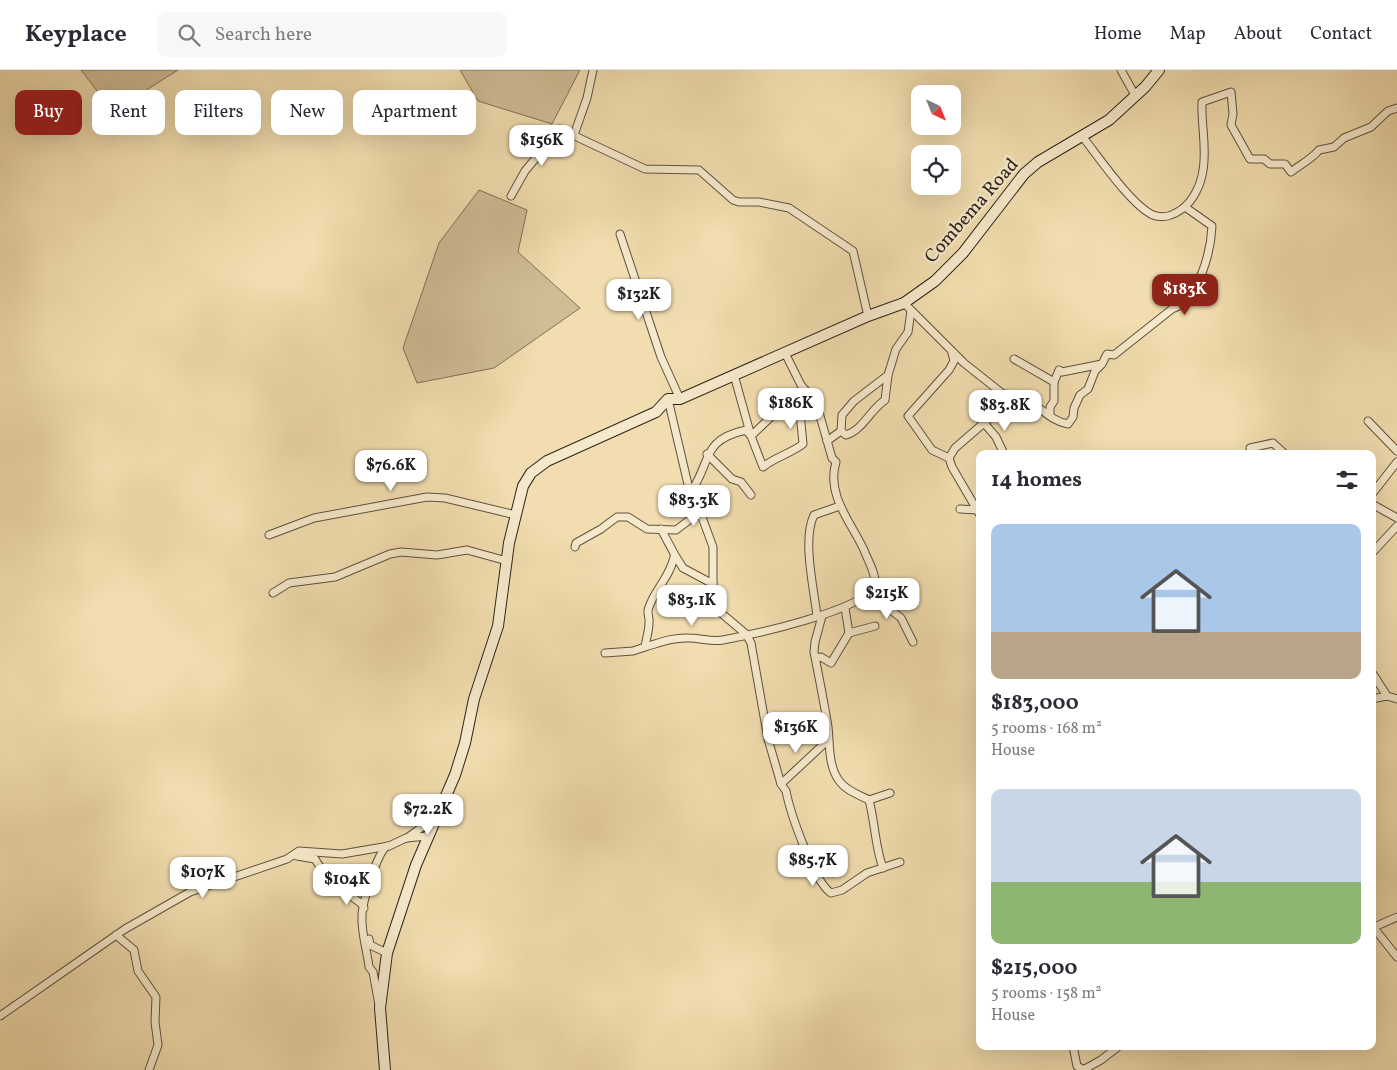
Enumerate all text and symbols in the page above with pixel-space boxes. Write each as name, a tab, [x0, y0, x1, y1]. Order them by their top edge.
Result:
search box	[157, 12, 507, 57]
text: Keyplace	[25, 18, 127, 52]
icon: search	[175, 21, 203, 49]
text: Search here	[215, 22, 312, 48]
text: Home	[1094, 22, 1142, 47]
text: Map	[1170, 22, 1206, 47]
text: About	[1234, 22, 1282, 47]
text: Contact	[1310, 22, 1372, 47]
north arrow	[911, 85, 961, 135]
map controls	[911, 85, 961, 195]
chip: Buy	[15, 90, 82, 135]
chip: Rent	[92, 90, 165, 135]
chip: Filters	[175, 90, 261, 135]
chip: New	[271, 90, 343, 135]
chip: Apartment	[353, 90, 476, 135]
pin: $156K	[507, 124, 577, 167]
text: $156K	[520, 130, 564, 152]
button: locate	[911, 145, 961, 195]
street label: Combema Road	[919, 153, 1025, 269]
pin: $183K	[1150, 274, 1220, 316]
pin: $132K	[604, 278, 674, 321]
text: $183K	[1163, 279, 1207, 301]
text: $132K	[617, 284, 661, 306]
pin: $186K	[756, 388, 826, 430]
pin: $83.8K	[964, 390, 1046, 432]
text: $186K	[769, 393, 813, 415]
text: $83.8K	[980, 395, 1030, 417]
pin: $76.6K	[350, 450, 432, 492]
text: $76.6K	[366, 455, 416, 477]
text: 14 homes	[991, 466, 1082, 495]
icon: filters	[1333, 466, 1361, 494]
pin: $83.3K	[653, 484, 735, 527]
text: $83.3K	[669, 490, 719, 512]
icon: home	[1131, 556, 1221, 646]
pin: $215K	[852, 578, 922, 620]
text: $215K	[866, 583, 908, 605]
pin: $83.1K	[651, 584, 733, 627]
text: $83.1K	[668, 590, 716, 612]
text: $183,000	[991, 689, 1079, 718]
pin: $136K	[761, 712, 831, 754]
text: $136K	[774, 717, 818, 739]
text: 5 rooms · 168 m²	[991, 718, 1102, 740]
text: House	[991, 740, 1035, 762]
pin: $72.2K	[387, 794, 469, 836]
text: $72.2K	[403, 799, 453, 821]
icon: home	[1131, 821, 1221, 911]
pin: $85.7K	[772, 844, 854, 887]
text: $85.7K	[789, 850, 837, 872]
pin: $107K	[168, 856, 238, 899]
text: $107K	[181, 862, 225, 884]
pin: $104K	[312, 864, 382, 906]
text: $104K	[324, 869, 370, 891]
text: $215,000	[991, 954, 1077, 983]
text: 5 rooms · 158 m²	[991, 983, 1101, 1005]
text: House	[991, 1005, 1035, 1027]

